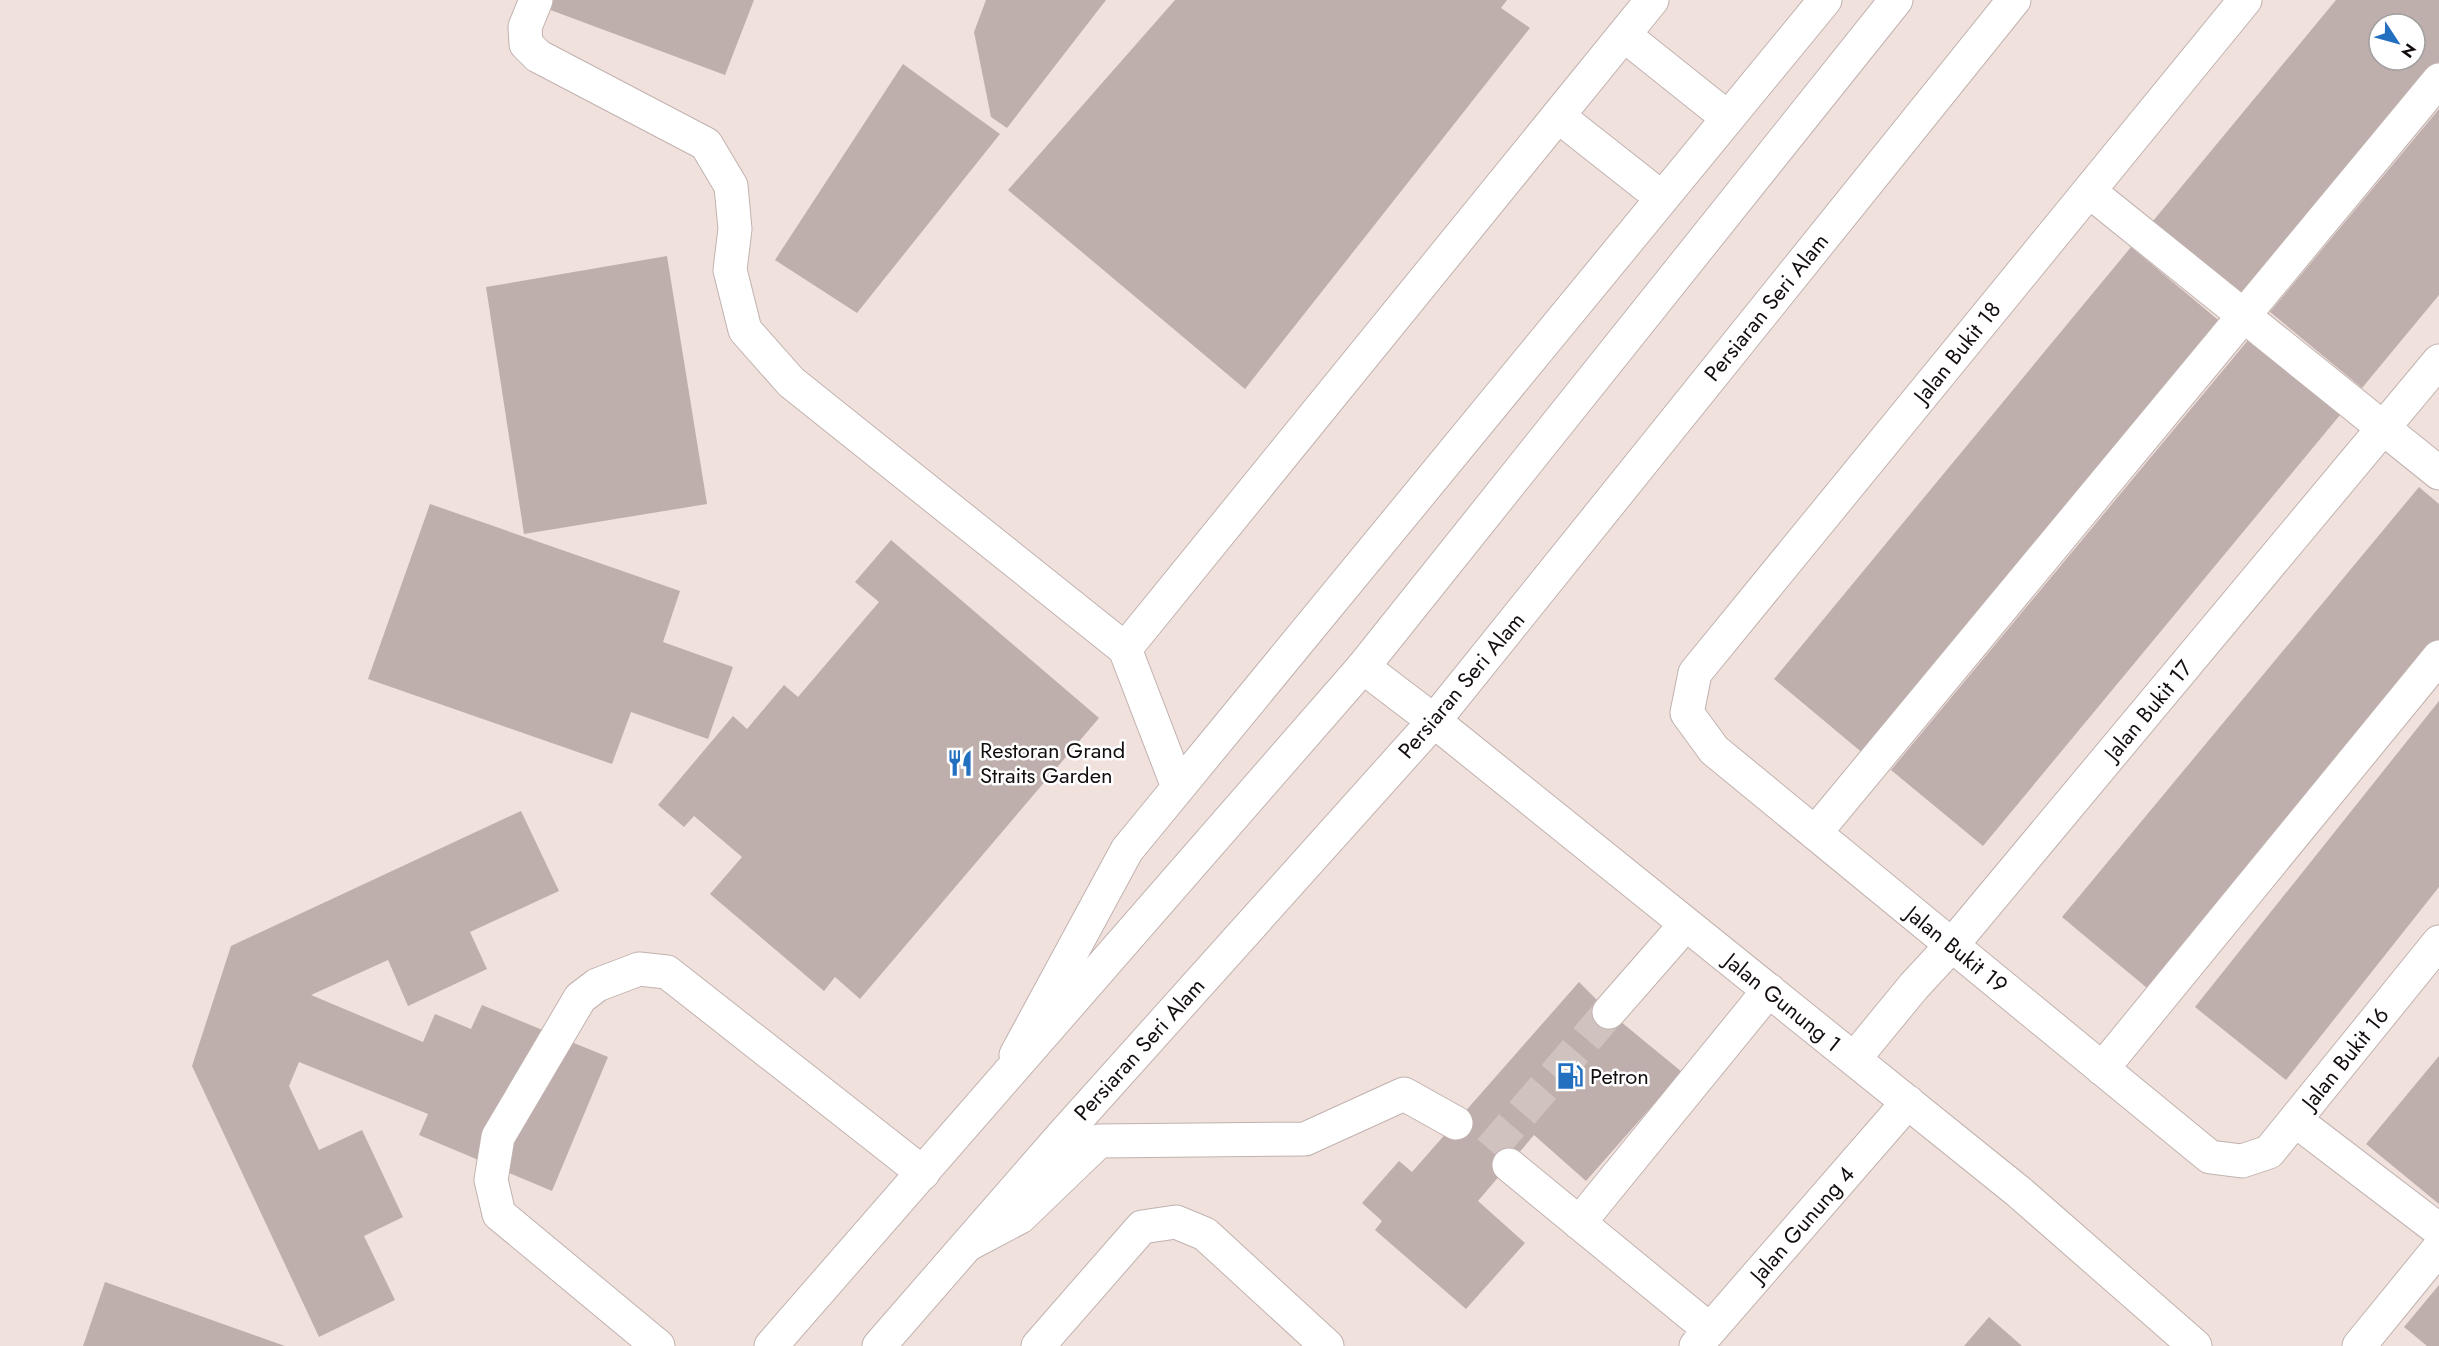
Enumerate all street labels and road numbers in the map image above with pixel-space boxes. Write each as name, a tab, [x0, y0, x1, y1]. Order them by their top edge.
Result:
street label: Persiaran Seri Alam	[1696, 226, 1836, 388]
street label: Jalan Bukit 18	[1904, 294, 2008, 412]
street label: Persiaran Seri Alam	[1390, 605, 1532, 765]
street label: Jalan Bukit 17	[2095, 653, 2200, 769]
street label: Jalan Bukit 19	[1897, 896, 2015, 1000]
street label: Jalan Gunung 1	[1715, 943, 1848, 1059]
street label: Persiaran Seri Alam	[1066, 971, 1212, 1127]
street label: Jalan Bukit 16	[2292, 1000, 2396, 1118]
street label: Jalan Gunung 4	[1740, 1159, 1862, 1291]

